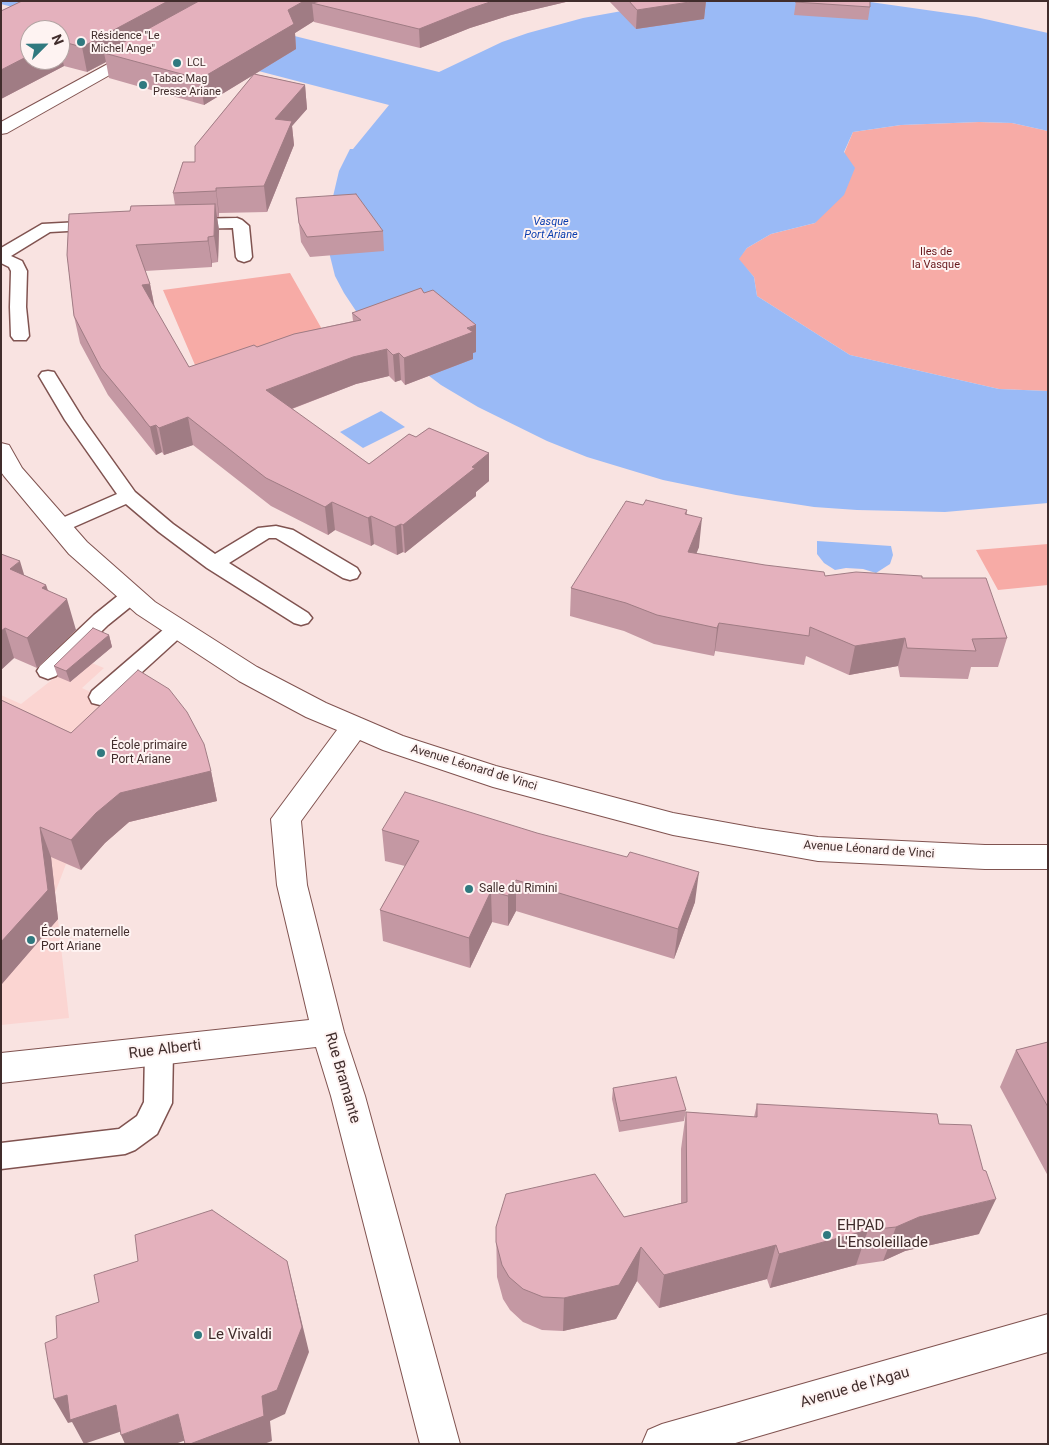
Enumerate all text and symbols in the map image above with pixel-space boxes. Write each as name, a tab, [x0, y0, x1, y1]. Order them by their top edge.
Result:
north arrow	[20, 20, 70, 70]
place label: Résidence "Le Michel Ange"	[91, 29, 160, 55]
text: N	[49, 32, 67, 47]
marker: Résidence "Le Michel Ange"	[75, 36, 87, 48]
place label: LCL	[187, 56, 206, 70]
marker: LCL	[171, 57, 183, 69]
place label: Tabac Mag Presse Ariane	[153, 72, 221, 98]
marker: Tabac Mag Presse Ariane	[137, 79, 149, 91]
water label: Vasque Port Ariane	[524, 215, 578, 241]
park label: Iles de la Vasque	[912, 245, 960, 271]
place label: École primaire Port Ariane	[111, 739, 187, 767]
street label: Avenue Léonard de Vinci	[409, 742, 539, 794]
marker: École primaire Port Ariane	[95, 747, 107, 759]
street label: Avenue Léonard de Vinci	[803, 838, 935, 862]
place label: Salle du Rimini	[479, 882, 557, 896]
marker: Salle du Rimini	[463, 883, 475, 895]
place label: École maternelle Port Ariane	[41, 926, 130, 954]
marker: École maternelle Port Ariane	[25, 934, 37, 946]
street label: Rue Bramante	[320, 1030, 364, 1126]
street label: Rue Alberti	[128, 1037, 202, 1063]
place label: EHPAD L'Ensoleillade	[837, 1217, 928, 1252]
marker: EHPAD L'Ensoleillade	[821, 1229, 833, 1241]
place label: Le Vivaldi	[208, 1326, 272, 1344]
marker: Le Vivaldi	[192, 1329, 204, 1341]
street label: Avenue de l'Agau	[798, 1364, 912, 1412]

